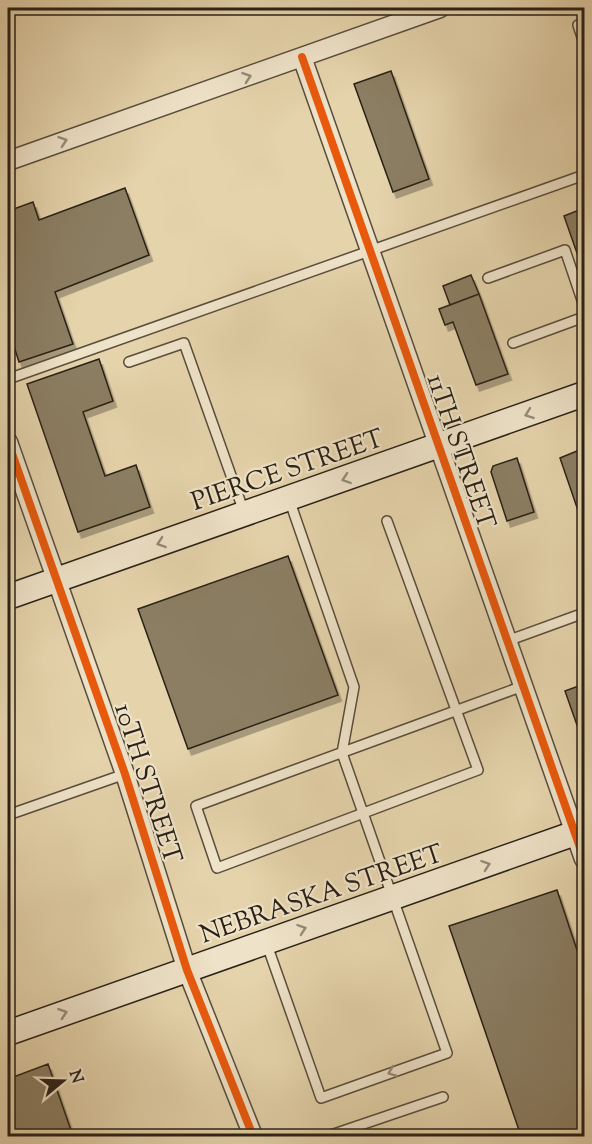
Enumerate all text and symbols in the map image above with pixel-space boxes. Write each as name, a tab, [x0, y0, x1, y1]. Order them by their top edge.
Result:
one-way arrow	[241, 71, 251, 84]
one-way arrow	[57, 136, 68, 149]
street label: 11TH STREET	[416, 369, 503, 534]
one-way arrow	[525, 407, 536, 419]
street label: PIERCE STREET	[187, 421, 389, 522]
one-way arrow	[341, 472, 352, 485]
one-way arrow	[157, 536, 167, 548]
street label: 10TH STREET	[103, 699, 190, 869]
street label: NEBRASKA STREET	[195, 836, 449, 954]
one-way arrow	[480, 860, 491, 872]
one-way arrow	[296, 924, 307, 937]
one-way arrow	[57, 1008, 68, 1021]
north arrow	[33, 1051, 93, 1111]
one-way arrow	[387, 1065, 398, 1078]
text: N	[62, 1067, 88, 1087]

